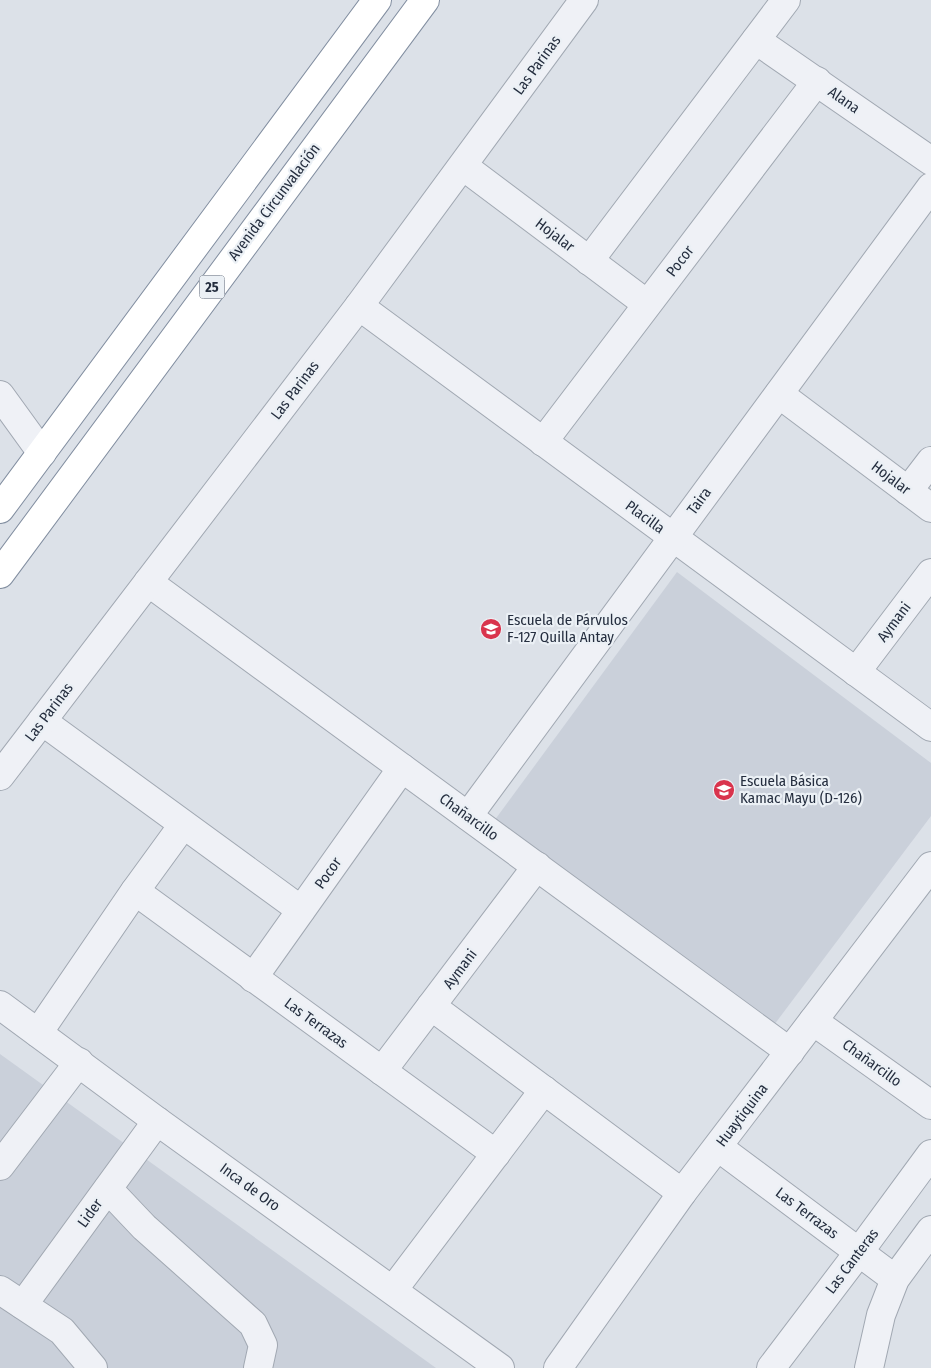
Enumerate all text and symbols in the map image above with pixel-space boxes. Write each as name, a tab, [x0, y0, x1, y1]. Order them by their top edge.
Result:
street label: Las Parinas	[510, 32, 564, 98]
street label: Alana	[825, 83, 863, 117]
street label: Avenida Circunvalación	[224, 140, 324, 264]
street label: Hojalar	[532, 214, 579, 256]
street label: Pocor	[662, 241, 698, 280]
road number: 25	[200, 276, 224, 298]
street label: Las Parinas	[267, 357, 323, 423]
street label: Hojalar	[868, 457, 915, 499]
street label: Taira	[683, 484, 715, 518]
street label: Placilla	[622, 497, 668, 537]
street label: Aymani	[873, 599, 915, 645]
place label: Escuela de Párvulos F-127 Quilla Antay	[507, 611, 628, 646]
school or university icon: Escuela de Párvulos F-127 Quilla Antay	[479, 617, 503, 641]
street label: Las Parinas	[21, 679, 77, 745]
place label: Escuela Básica Kamac Mayu (D-126)	[740, 772, 862, 807]
school or university icon: Escuela Básica Kamac Mayu (D-126)	[712, 778, 736, 802]
street label: Chañarcillo	[436, 790, 502, 845]
street label: Pocor	[311, 853, 346, 892]
street label: Aymani	[439, 946, 481, 992]
street label: Las Terrazas	[281, 994, 351, 1052]
street label: Chañarcillo	[839, 1036, 905, 1091]
street label: Huaytiquina	[712, 1080, 772, 1150]
street label: Inca de Oro	[216, 1159, 284, 1215]
street label: Las Terrazas	[772, 1184, 842, 1242]
street label: Lider	[74, 1195, 107, 1231]
street label: Las Canteras	[822, 1225, 882, 1297]

